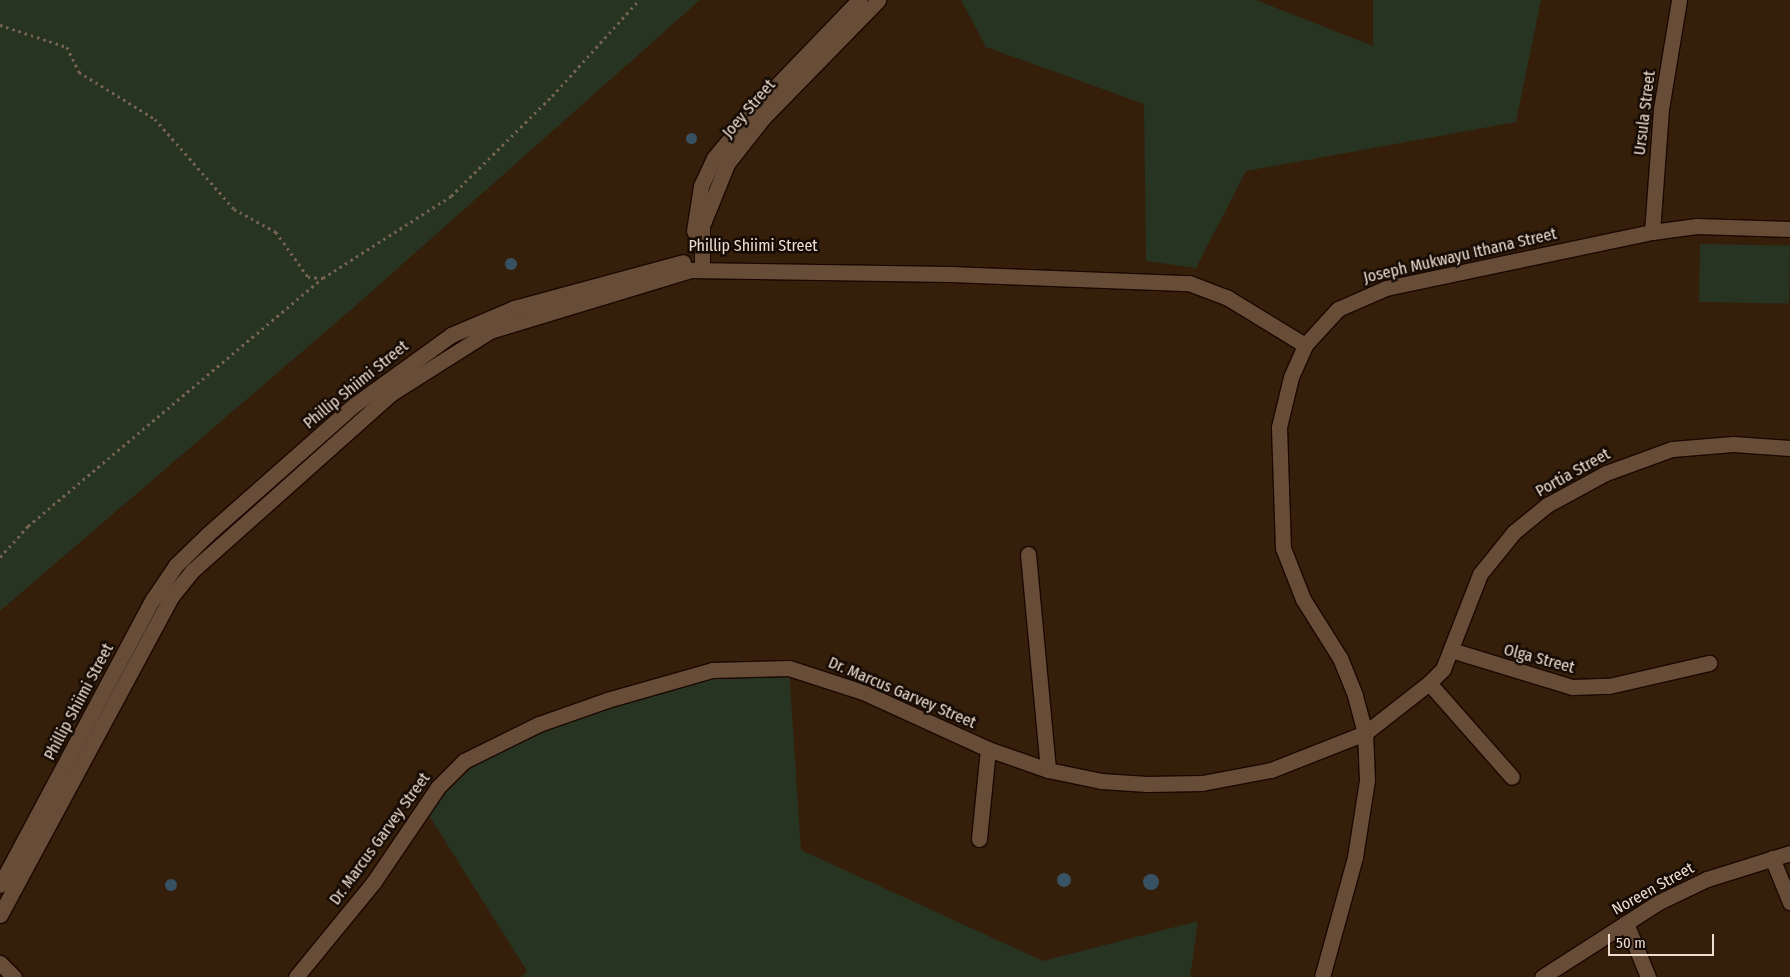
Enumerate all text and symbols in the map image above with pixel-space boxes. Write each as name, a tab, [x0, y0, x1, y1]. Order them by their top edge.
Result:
street label: Ursula Street	[1630, 70, 1660, 156]
street label: Joey Street	[719, 76, 779, 142]
street label: Joseph Mukwayu Ithana Street	[1362, 224, 1558, 288]
street label: Phillip Shiimi Street	[688, 236, 818, 256]
street label: Phillip Shiimi Street	[300, 337, 412, 433]
street label: Portia Street	[1532, 445, 1614, 501]
street label: Phillip Shiimi Street	[40, 640, 118, 764]
street label: Olga Street	[1502, 640, 1576, 678]
street label: Dr. Marcus Garvey Street	[825, 653, 979, 733]
street label: Dr. Marcus Garvey Street	[326, 769, 434, 909]
street label: Noreen Street	[1609, 859, 1697, 919]
scale bar	[1610, 924, 1716, 956]
text: 50 m	[1616, 934, 1646, 952]

